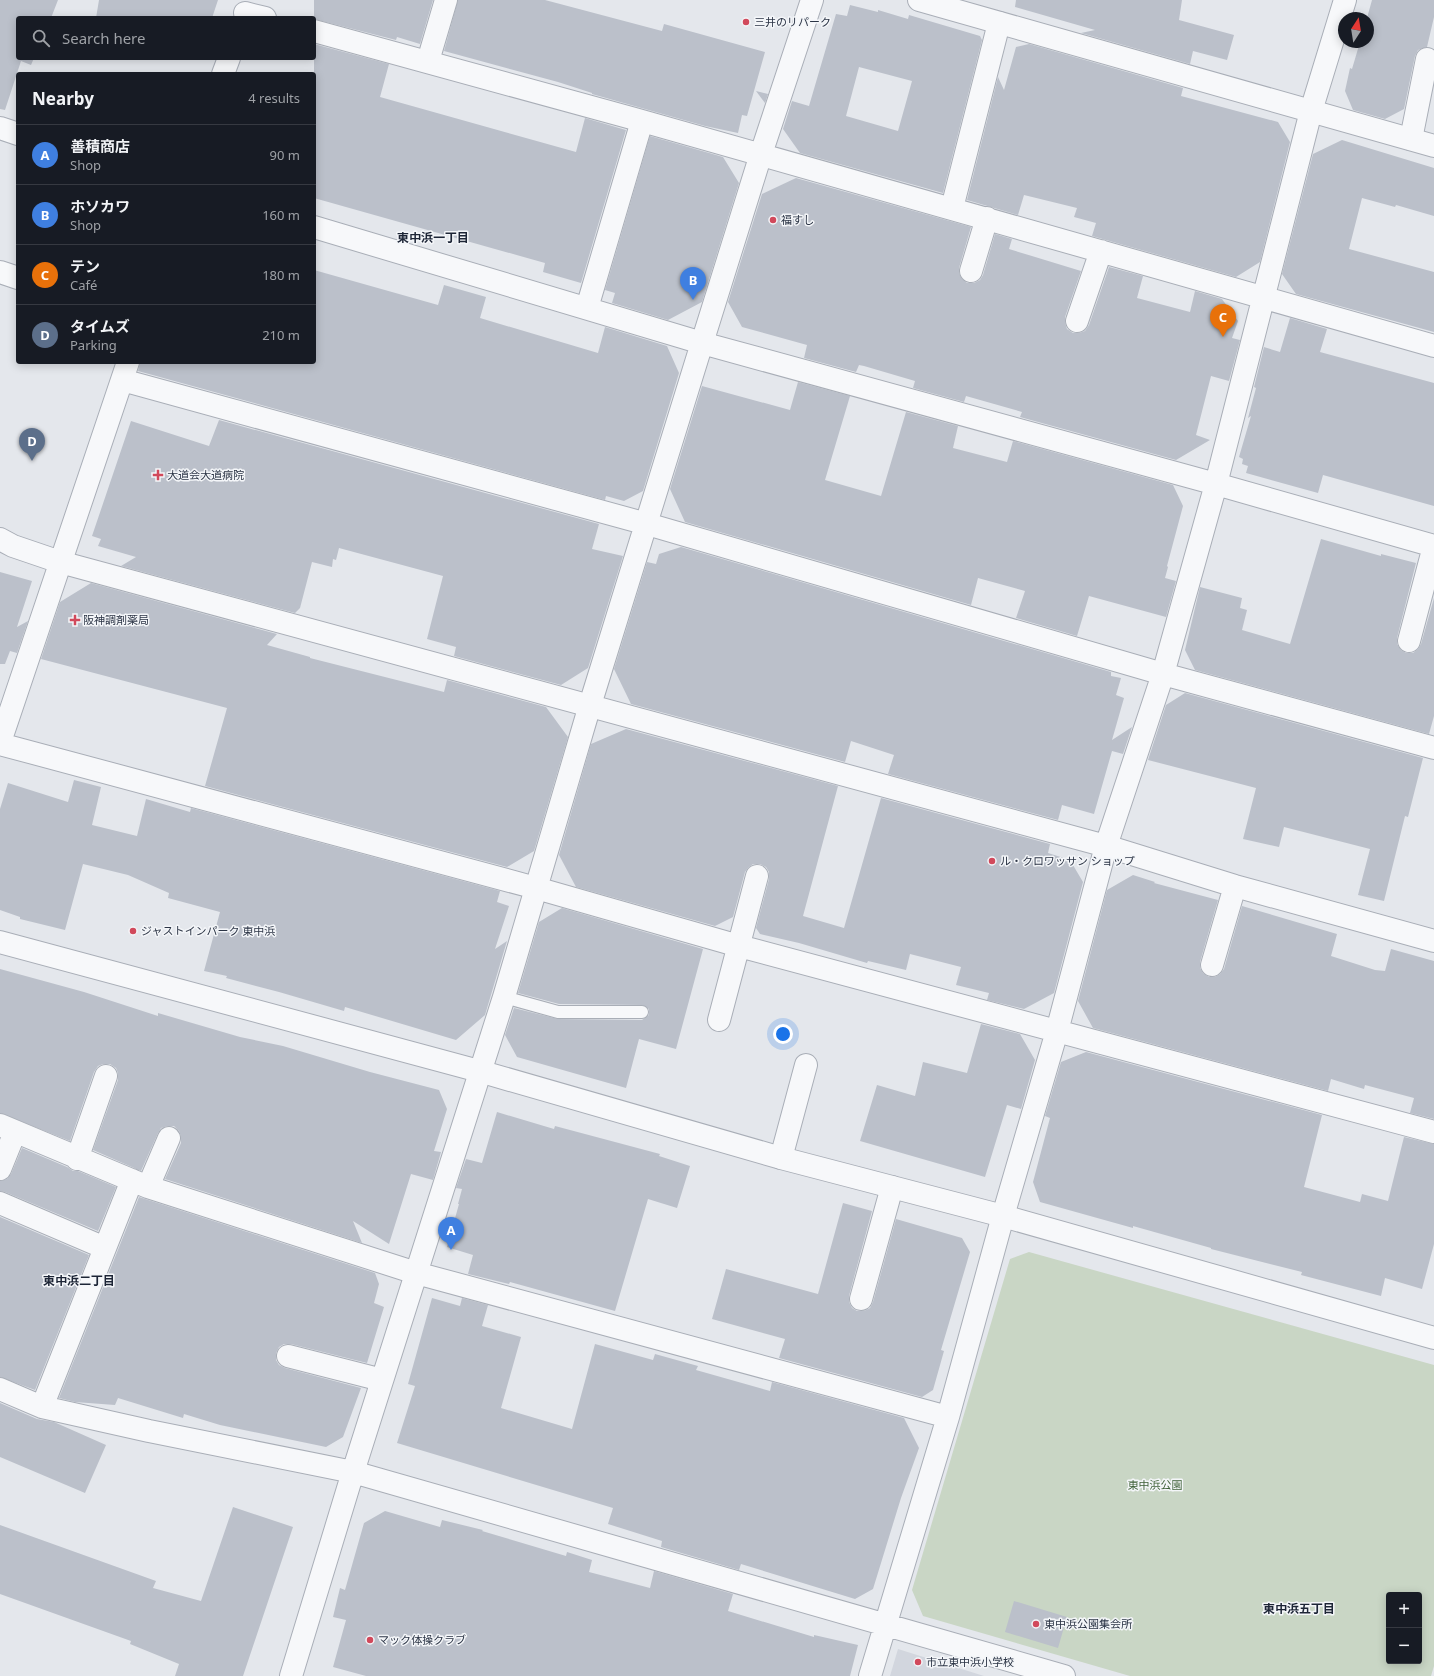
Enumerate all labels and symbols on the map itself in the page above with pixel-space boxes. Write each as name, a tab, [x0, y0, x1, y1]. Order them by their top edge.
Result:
north arrow	[1338, 12, 1374, 48]
place label: 三井のリパーク	[754, 14, 831, 29]
marker: 三井のリパーク	[741, 17, 751, 27]
place label: 福すし	[781, 212, 814, 227]
marker: 福すし	[768, 215, 778, 225]
district label: 東中浜一丁目	[397, 229, 469, 246]
pin: B	[680, 267, 706, 300]
pin: C	[1210, 304, 1236, 337]
pin: D	[19, 428, 45, 461]
place label: 大道会大道病院	[167, 467, 244, 482]
marker: 大道会大道病院	[152, 469, 164, 481]
place label: 阪神調剤薬局	[83, 612, 149, 627]
marker: 阪神調剤薬局	[70, 615, 80, 625]
place label: ル・クロワッサン ショップ	[1000, 853, 1135, 868]
marker: ル・クロワッサン ショップ	[987, 856, 997, 866]
place label: ジャストインパーク 東中浜	[141, 923, 275, 938]
marker: ジャストインパーク 東中浜	[128, 926, 138, 936]
your location	[773, 1024, 793, 1044]
pin: A	[438, 1217, 464, 1250]
district label: 東中浜二丁目	[43, 1272, 115, 1289]
park label: 東中浜公園	[1128, 1477, 1183, 1492]
district label: 東中浜五丁目	[1263, 1600, 1335, 1617]
place label: 東中浜公園集会所	[1044, 1616, 1133, 1631]
marker: 東中浜公園集会所	[1031, 1619, 1041, 1629]
place label: マック体操クラブ	[378, 1632, 466, 1647]
marker: マック体操クラブ	[365, 1635, 375, 1645]
place label: 市立東中浜小学校	[926, 1654, 1014, 1669]
marker: 市立東中浜小学校	[913, 1657, 923, 1667]

